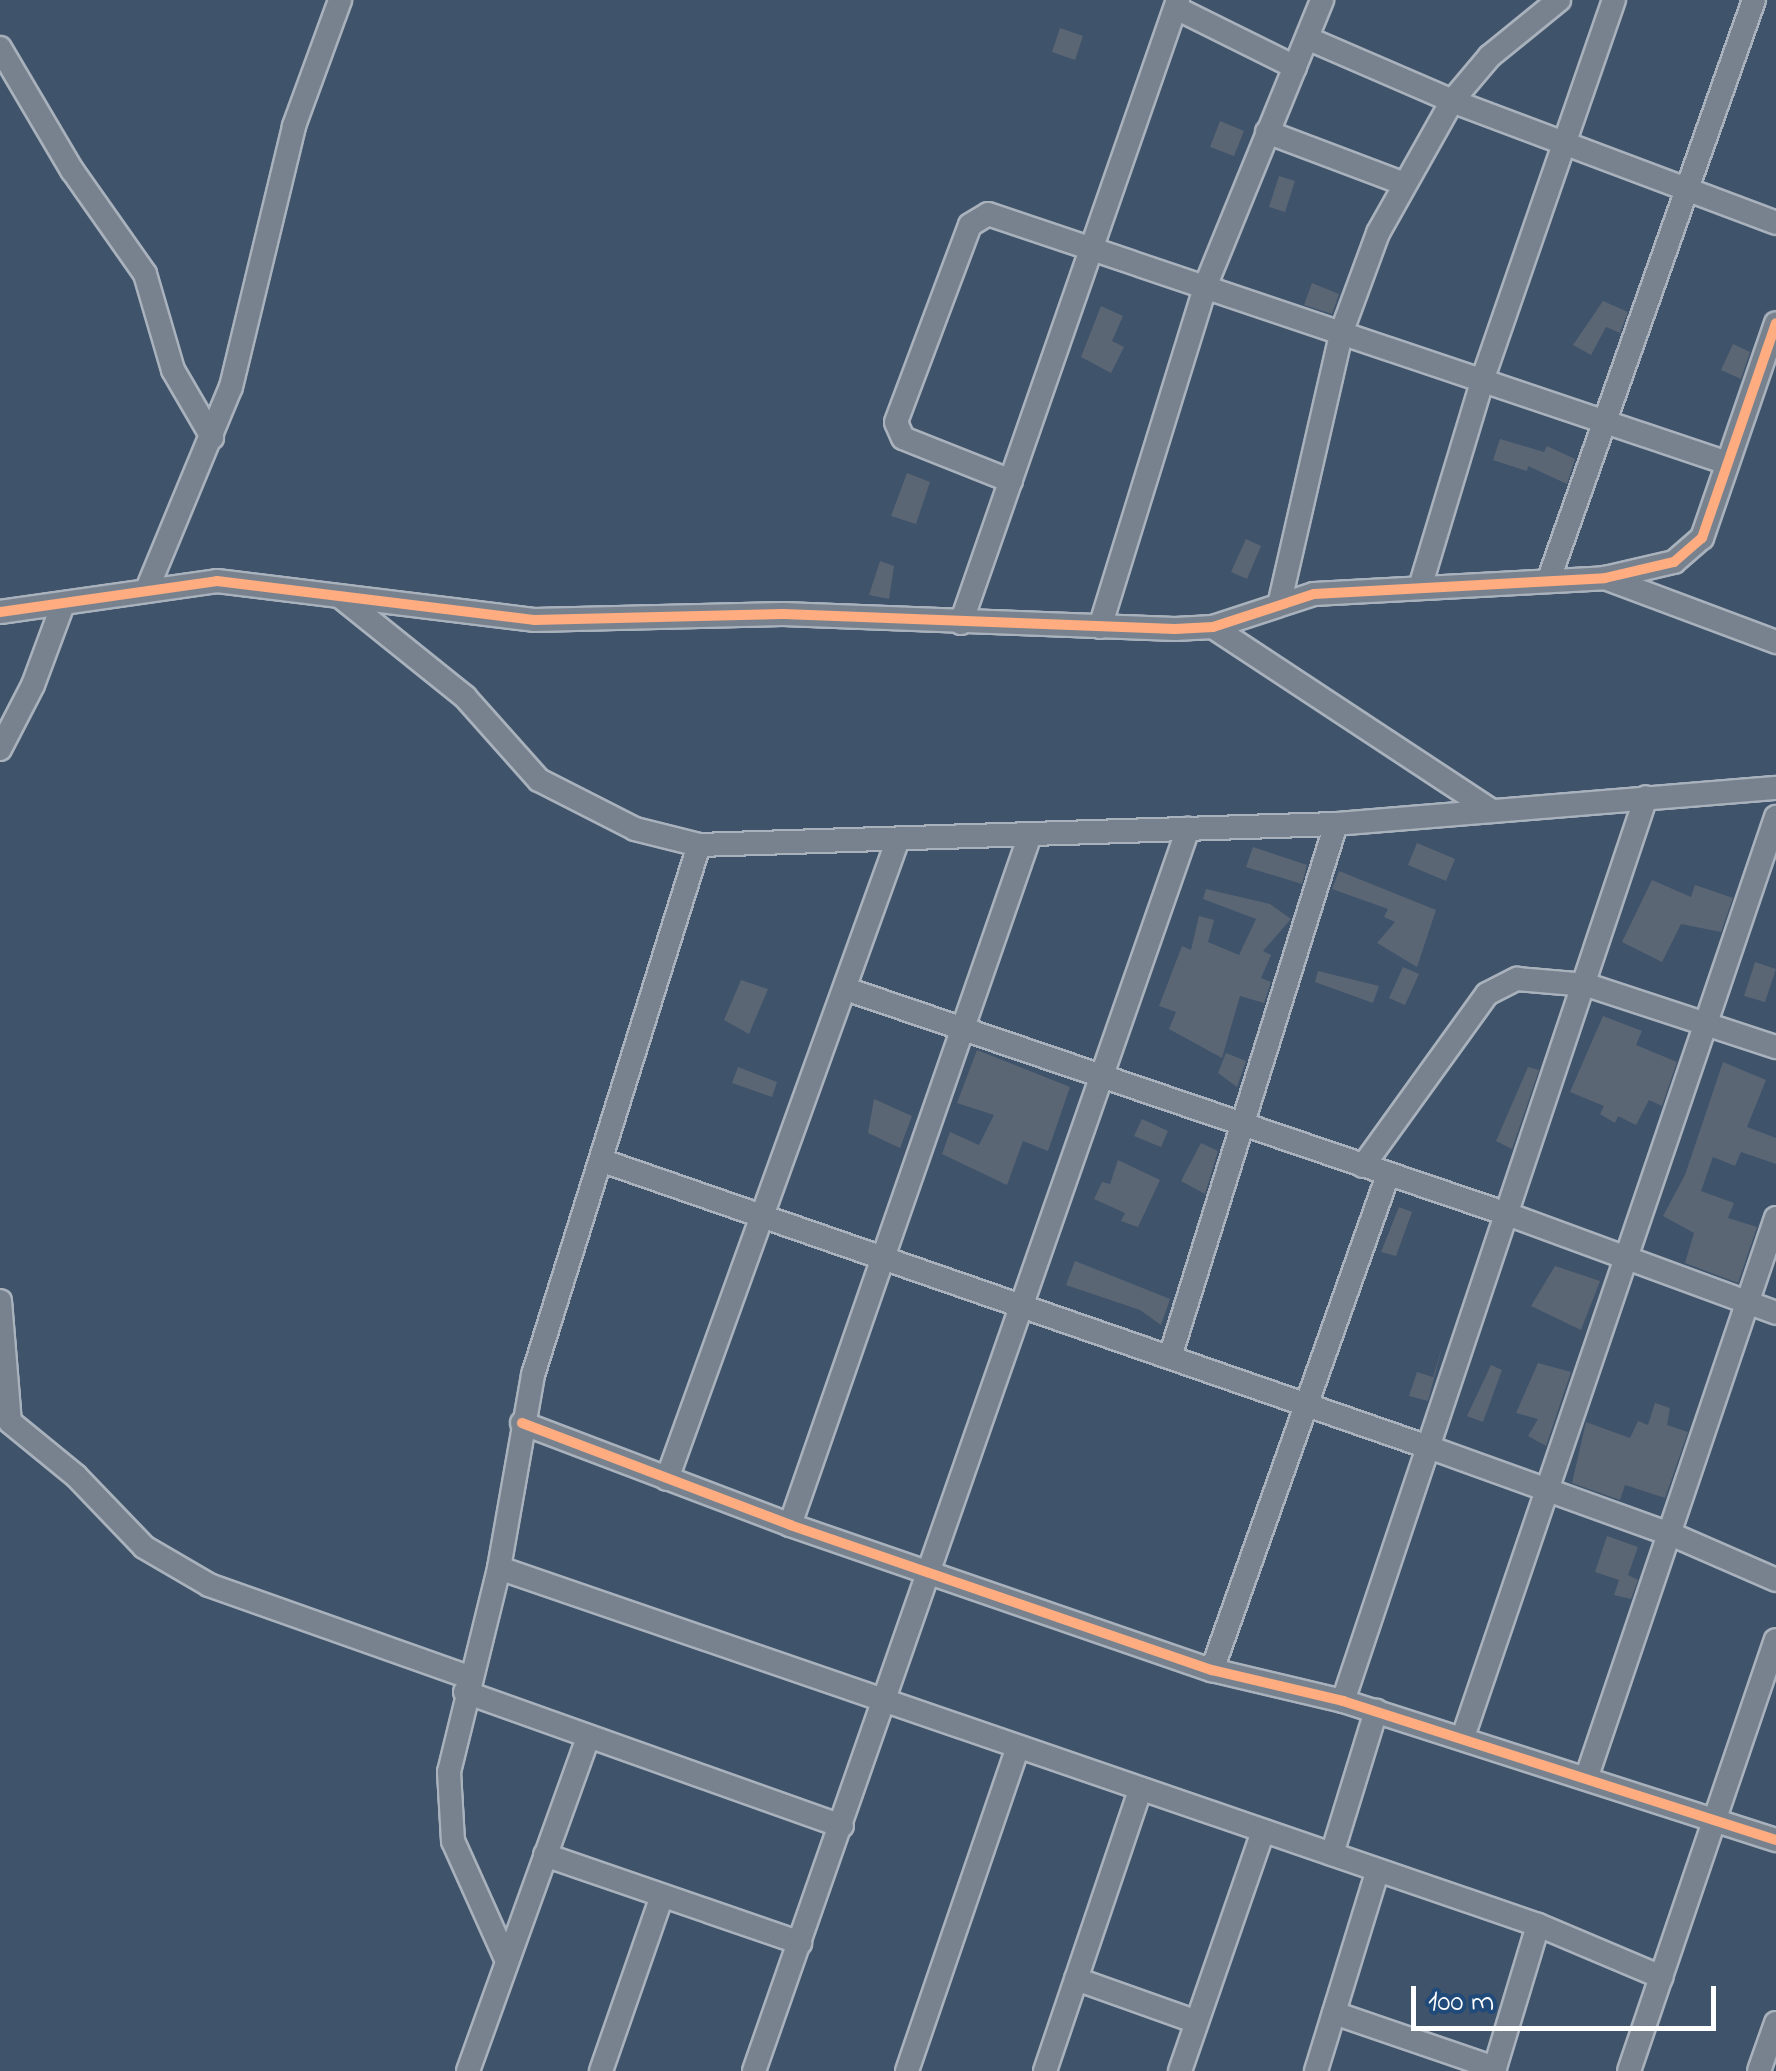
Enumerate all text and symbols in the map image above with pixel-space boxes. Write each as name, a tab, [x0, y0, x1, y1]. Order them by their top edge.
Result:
scale bar	[1416, 1966, 1721, 2028]
text: 100 m	[1428, 1981, 1494, 2025]

